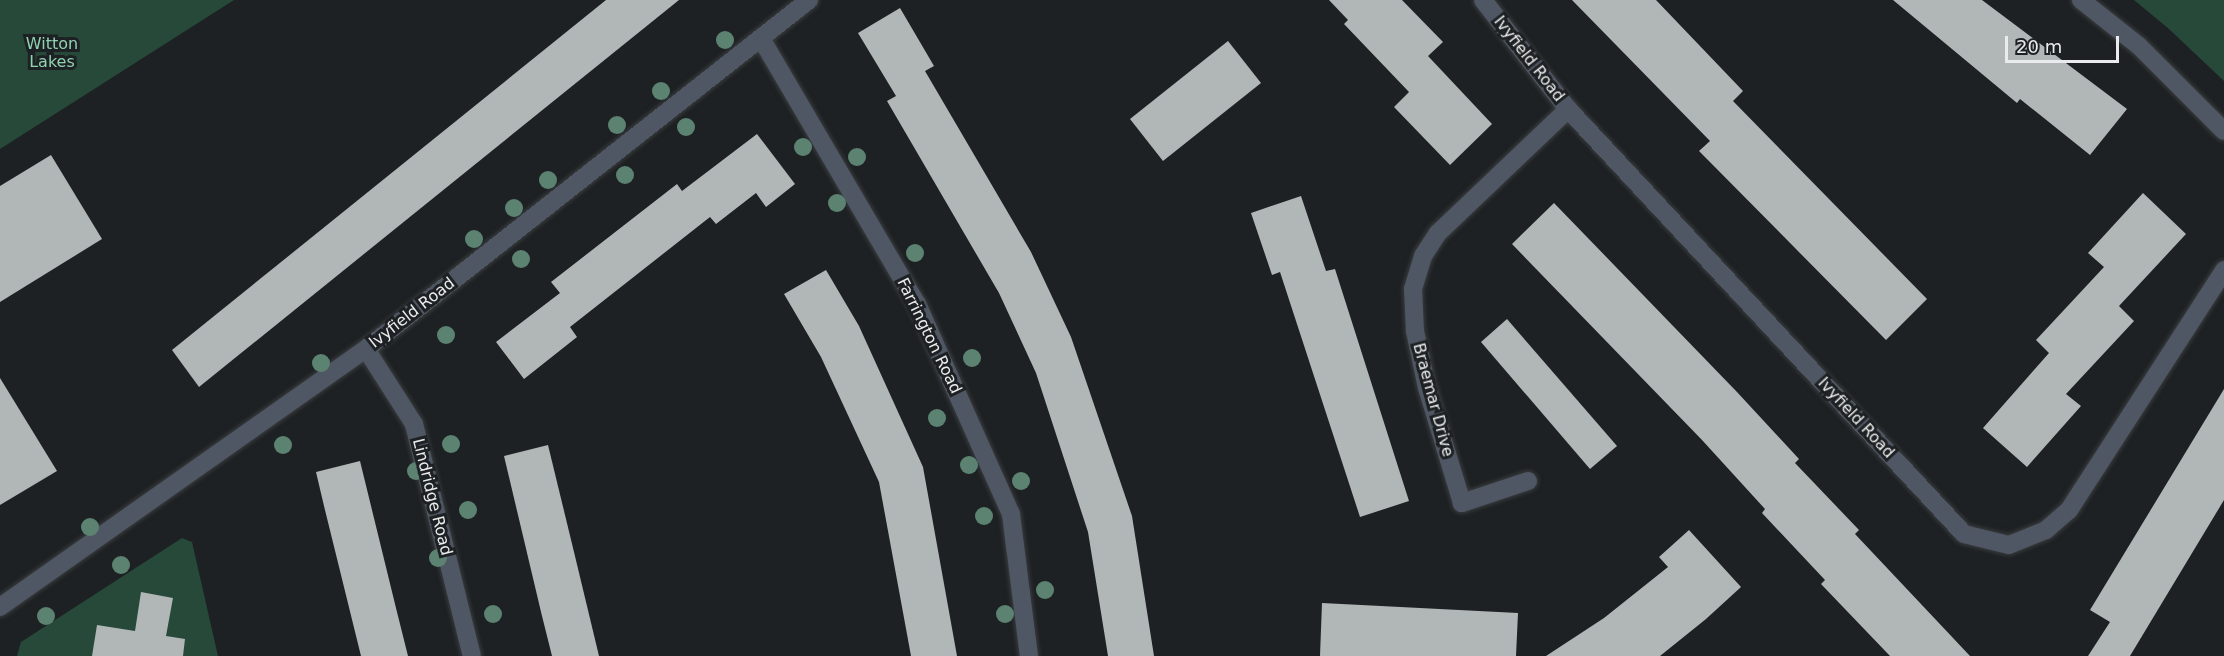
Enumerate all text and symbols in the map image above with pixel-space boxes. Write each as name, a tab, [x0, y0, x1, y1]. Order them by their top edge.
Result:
street label: Ivyfield Road	[1490, 12, 1568, 106]
scale bar	[2008, 24, 2122, 62]
park label: Witton Lakes	[26, 34, 78, 72]
text: 20 m	[2016, 36, 2062, 57]
street label: Ivyfield Road	[365, 274, 459, 352]
street label: Farrington Road	[893, 275, 965, 397]
street label: Braemar Drive	[1409, 341, 1457, 459]
street label: Ivyfield Road	[1814, 374, 1898, 462]
street label: Lindridge Road	[408, 436, 456, 558]

